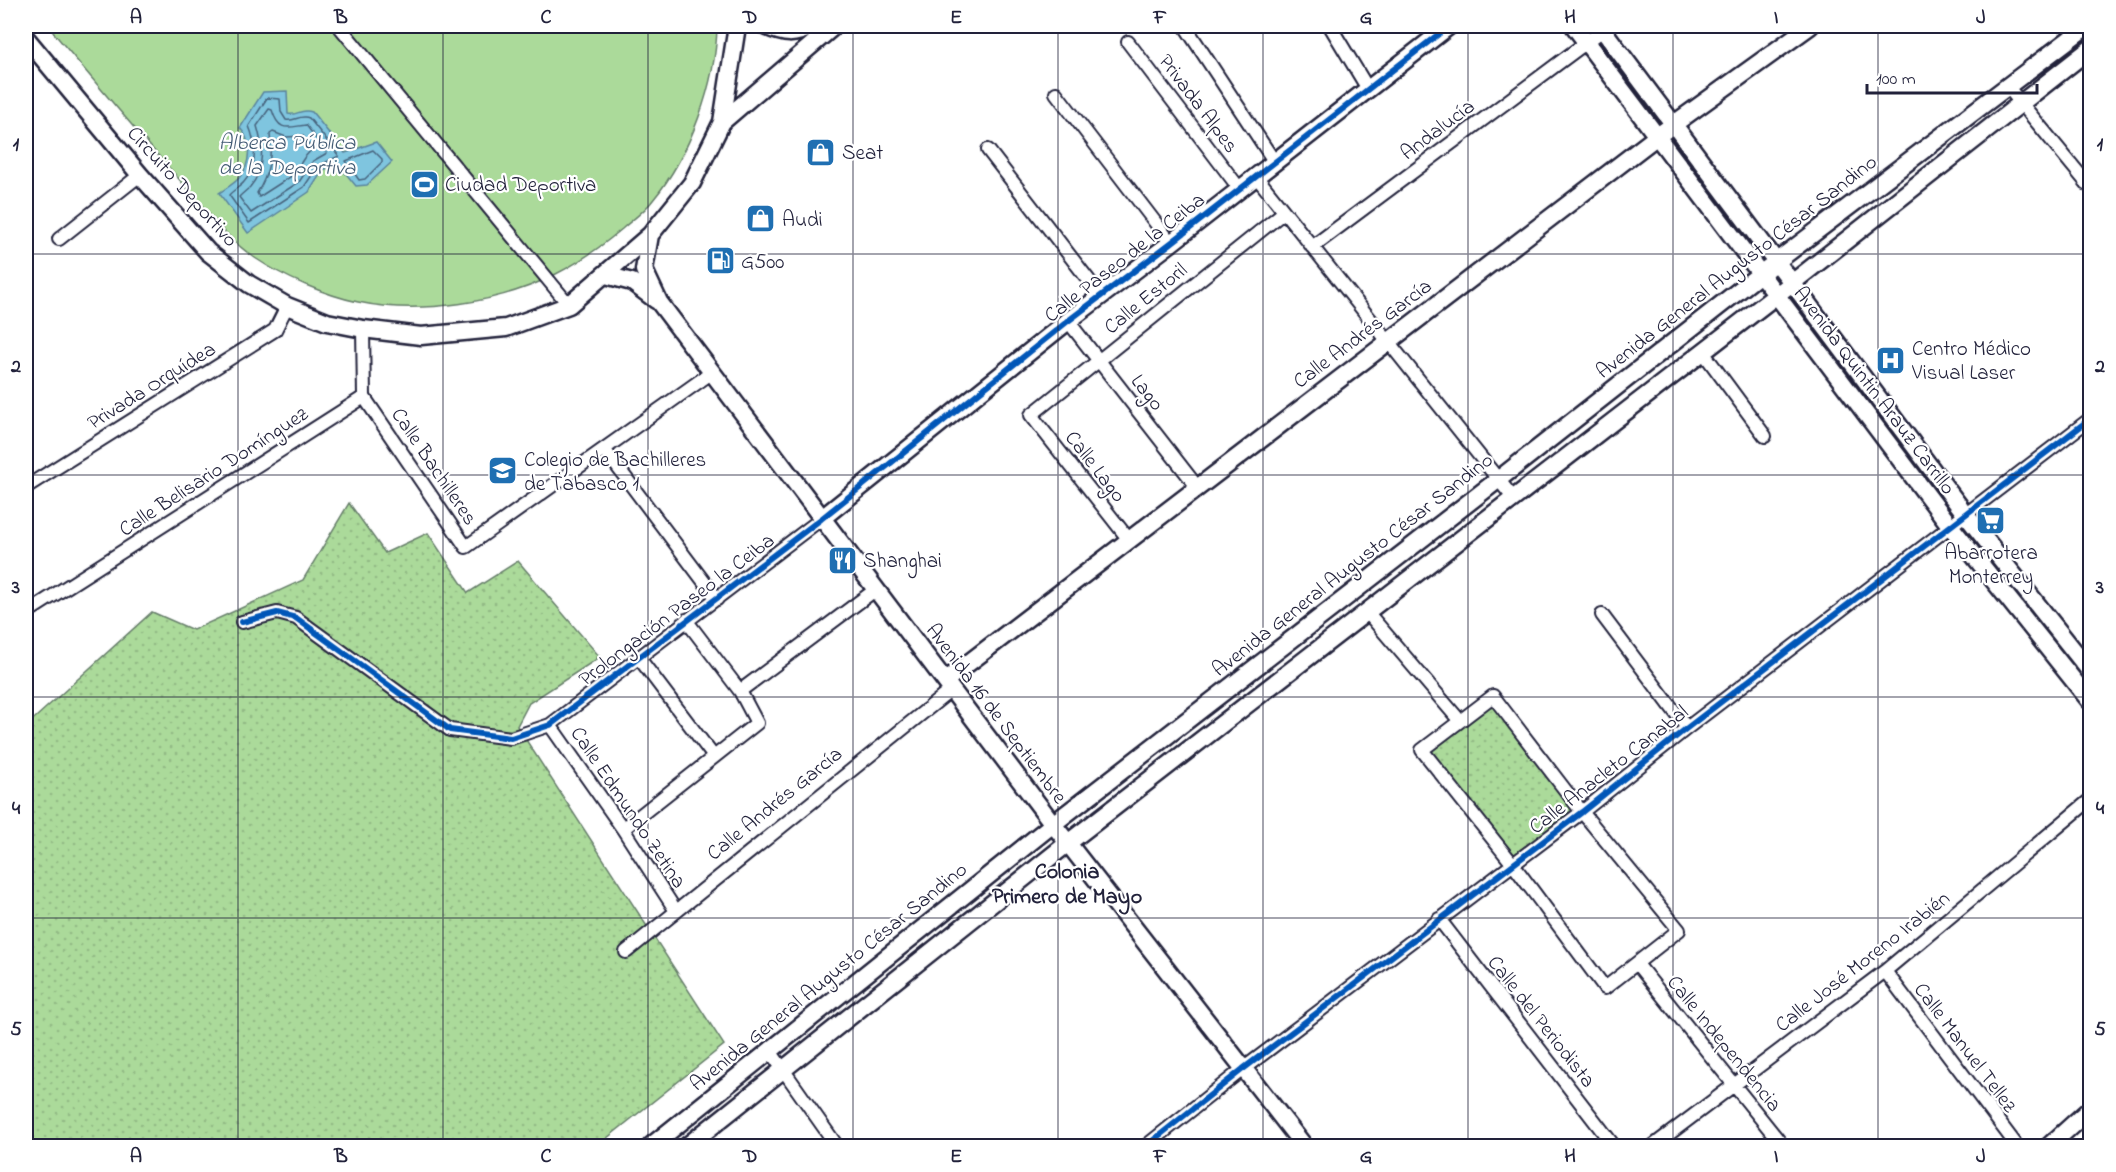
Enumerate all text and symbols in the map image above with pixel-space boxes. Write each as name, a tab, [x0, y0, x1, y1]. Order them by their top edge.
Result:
text: A	[130, 4, 142, 33]
text: B	[333, 4, 348, 33]
text: C	[541, 4, 552, 33]
text: D	[742, 4, 757, 33]
text: E	[950, 4, 962, 33]
text: F	[1153, 4, 1167, 33]
text: G	[1360, 4, 1373, 33]
text: H	[1564, 4, 1576, 33]
text: I	[1774, 4, 1779, 33]
text: J	[1976, 4, 1986, 33]
street label: Privada Alpes	[1150, 48, 1245, 160]
scale bar	[1867, 57, 2036, 95]
text: 100 m	[1876, 67, 1916, 93]
street label: Andalucía	[1395, 93, 1482, 169]
street label: Circuito Deportivo	[119, 120, 244, 255]
water label: Alberca Pública de la Deportiva	[219, 128, 357, 185]
text: 1	[13, 131, 20, 160]
text: 1	[2097, 131, 2104, 160]
shop icon: Seat	[805, 136, 837, 168]
place label: Seat	[842, 139, 883, 169]
street label: Avenida General Augusto César Sandino	[1590, 148, 1885, 389]
sports icon: Ciudad Deportiva	[408, 168, 440, 200]
place label: Ciudad Deportiva	[445, 171, 596, 201]
street label: Calle Paseo de la Ceiba	[1038, 186, 1212, 331]
shop icon: Audi	[745, 203, 777, 235]
place label: Audi	[782, 206, 822, 236]
fuel station icon: G500	[704, 245, 736, 277]
place label: G500	[741, 248, 784, 278]
street label: Calle Estoril	[1098, 256, 1194, 343]
street label: Calle Andrés García	[1287, 272, 1439, 397]
street label: Avenida Quintin Arauz Carrillo	[1785, 281, 1962, 502]
street label: Privada Orquídea	[82, 335, 222, 438]
place label: Centro Médico Visual Laser	[1911, 335, 2031, 389]
hospital icon: Centro Médico Visual Laser	[1875, 344, 1907, 376]
text: 2	[10, 353, 21, 382]
text: 2	[2094, 353, 2105, 382]
street label: Lago	[1121, 368, 1170, 419]
street label: Calle Belisario Domínguez	[114, 400, 316, 547]
street label: Calle Bachilleres	[383, 402, 484, 532]
street label: Calle Lago	[1055, 425, 1132, 511]
place label: Colegio de Bachilleres de Tabasco 1	[524, 446, 706, 500]
street label: Avenida General Augusto César Sandino	[1206, 446, 1501, 687]
school or university icon: Colegio de Bachilleres de Tabasco 1	[487, 455, 519, 487]
supermarket icon: Abarrotera Monterrey	[1975, 505, 2007, 537]
street label: Prolongación Paseo la Ceiba	[573, 527, 783, 696]
place label: Abarrotera Monterrey	[1944, 539, 2038, 595]
restaurant icon: Shanghai	[826, 544, 858, 576]
place label: Shanghai	[863, 547, 942, 579]
text: 3	[11, 574, 20, 603]
text: 3	[2095, 574, 2104, 603]
street label: Avenida 16 de Septiembre	[917, 618, 1074, 811]
street label: Calle Anacleto Canabal	[1523, 699, 1695, 842]
street label: Calle Edmundo Zetina	[562, 721, 693, 895]
street label: Calle Andrés García	[701, 740, 850, 869]
text: 4	[12, 795, 21, 824]
text: 4	[2096, 795, 2105, 824]
street label: Avenida General Augusto César Sandino	[684, 856, 976, 1101]
district label: Colonia Primero de Mayo	[992, 857, 1142, 915]
street label: Calle José Moreno Irabién	[1769, 885, 1957, 1040]
street label: Calle del Periodista	[1479, 950, 1602, 1095]
street label: Calle Independencia	[1659, 969, 1788, 1119]
street label: Calle Manuel Tellez	[1906, 977, 2023, 1120]
text: 5	[10, 1016, 22, 1045]
text: 5	[2094, 1016, 2106, 1045]
text: A	[130, 1143, 142, 1172]
text: B	[333, 1143, 348, 1172]
text: C	[541, 1143, 552, 1172]
text: D	[742, 1143, 757, 1172]
text: E	[950, 1143, 962, 1172]
text: F	[1153, 1143, 1167, 1172]
text: G	[1360, 1143, 1373, 1172]
text: H	[1564, 1143, 1576, 1172]
text: I	[1774, 1143, 1779, 1172]
text: J	[1976, 1143, 1986, 1172]

